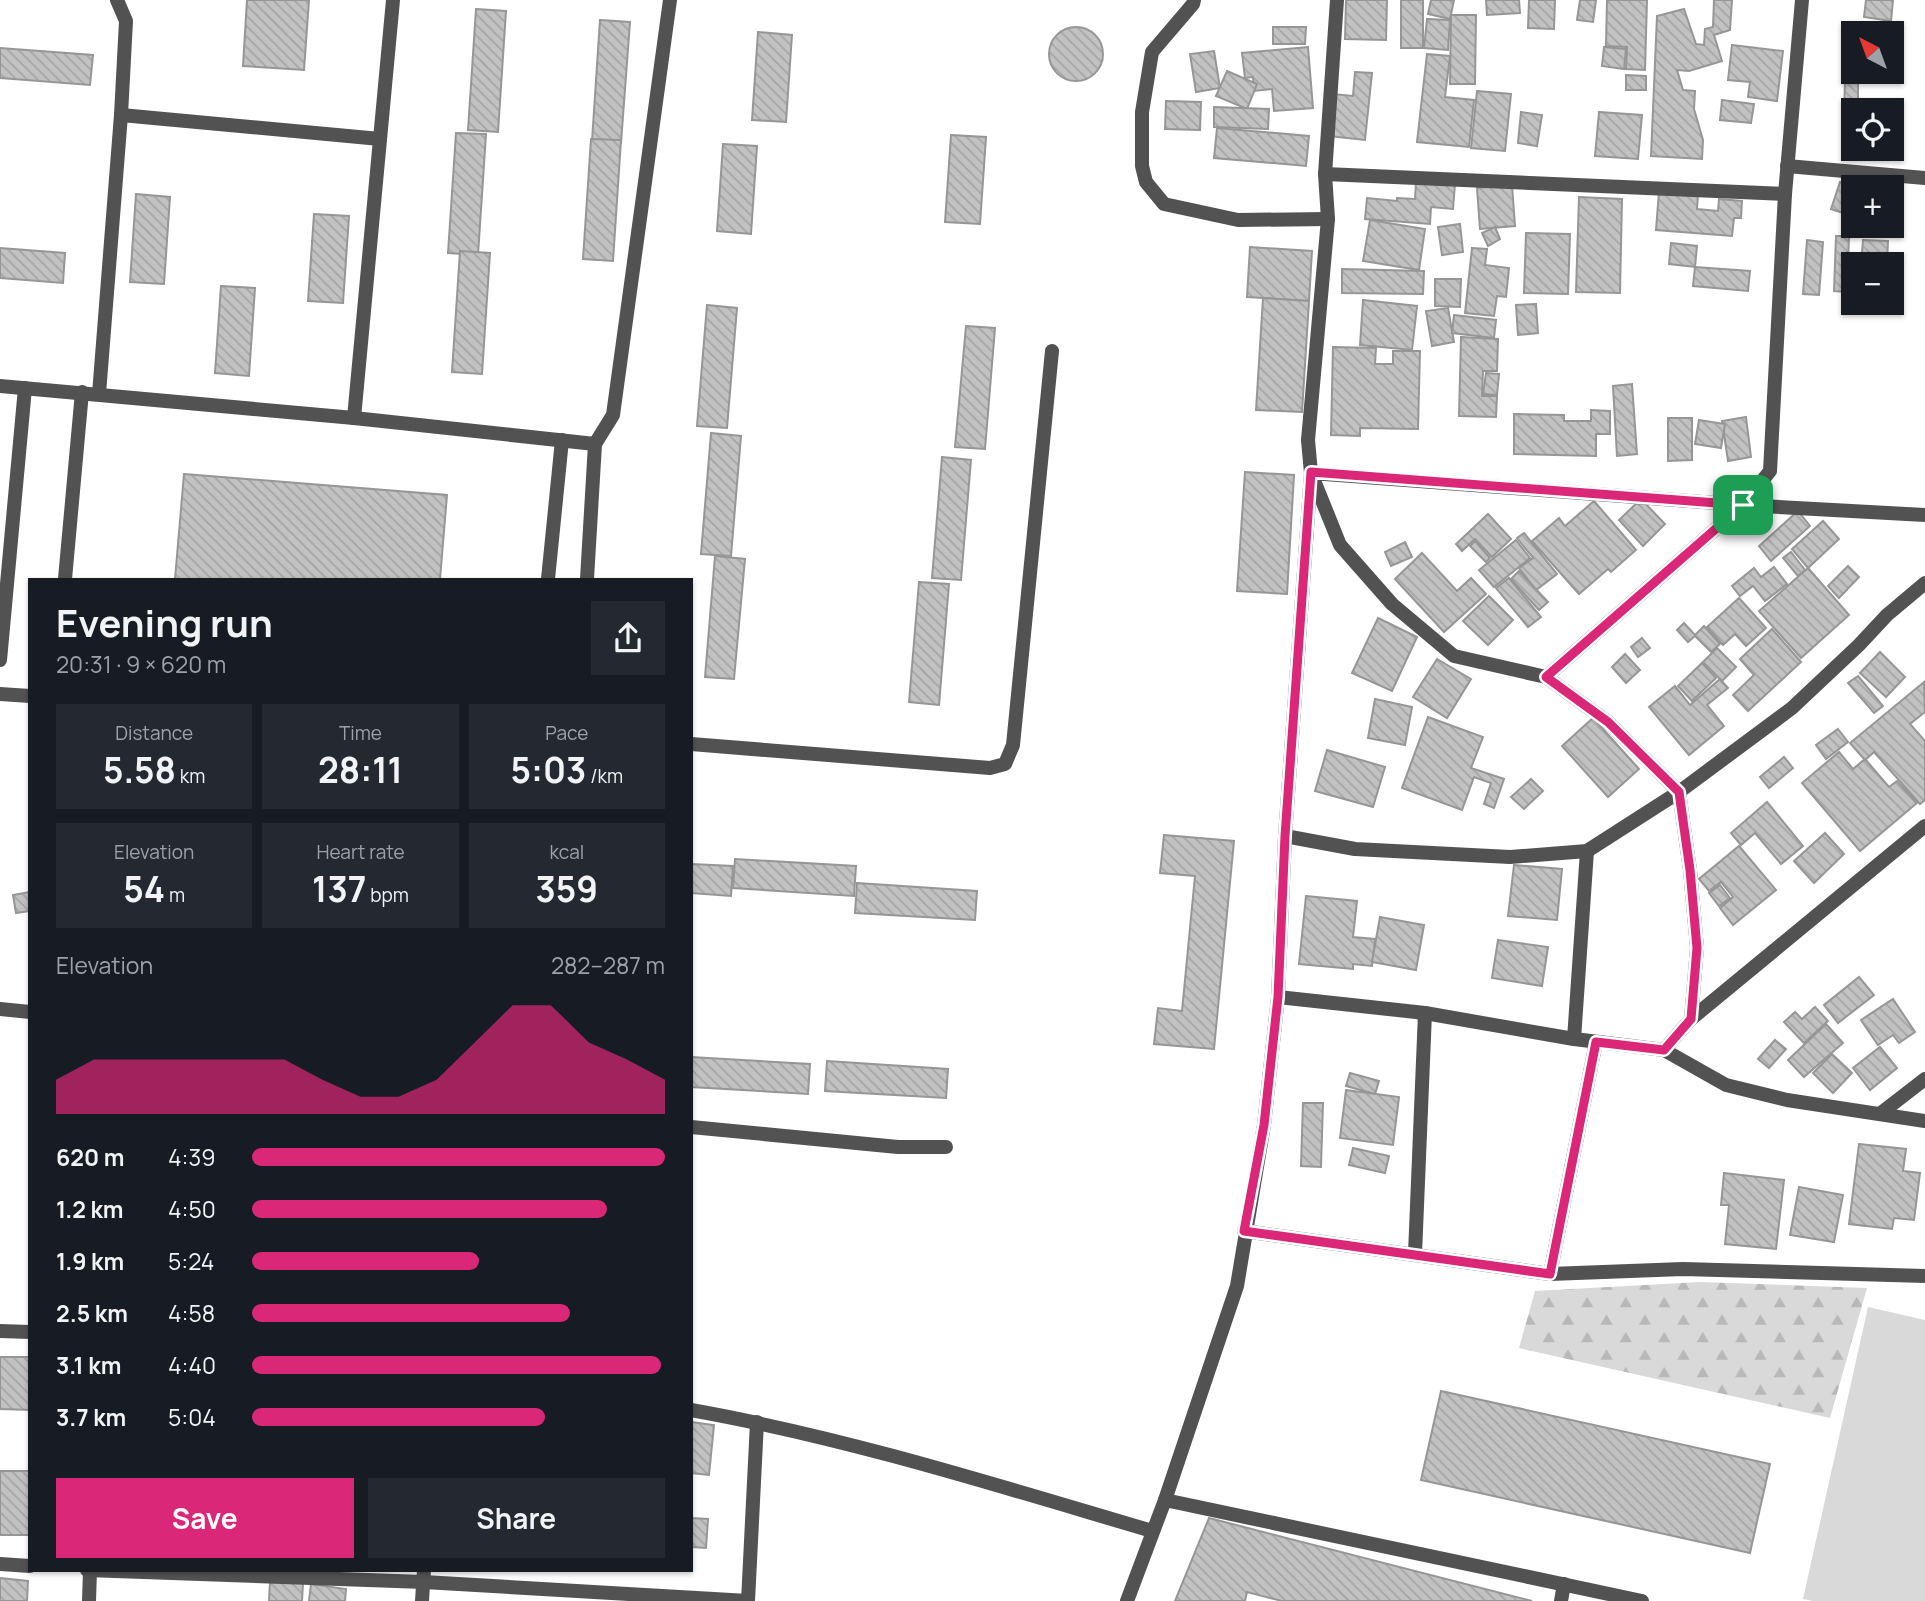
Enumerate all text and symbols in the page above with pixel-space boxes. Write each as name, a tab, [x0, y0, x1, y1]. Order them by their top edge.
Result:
north arrow	[1841, 21, 1904, 84]
map controls	[1841, 21, 1904, 315]
button: locate	[1841, 98, 1904, 161]
button: +	[1841, 175, 1904, 238]
button: −	[1841, 252, 1904, 315]
pin	[1713, 475, 1773, 535]
icon: arrive	[1724, 486, 1762, 524]
text: Evening run	[56, 596, 273, 648]
button: share	[591, 601, 665, 675]
text: 20:31 · 9 × 620 m	[56, 648, 226, 680]
text: Distance	[115, 720, 193, 746]
text: Time	[339, 720, 382, 746]
text: Pace	[545, 720, 588, 746]
text: 5.58	[103, 746, 176, 794]
text: 28:11	[318, 746, 403, 794]
text: 5:03	[511, 746, 586, 794]
text: km	[176, 763, 205, 789]
text: /km	[586, 763, 623, 789]
text: Elevation	[114, 839, 194, 865]
text: Heart rate	[316, 839, 405, 865]
text: kcal	[549, 839, 584, 865]
text: 54	[123, 865, 165, 913]
text: 137	[312, 865, 366, 913]
text: 359	[536, 865, 598, 913]
text: m	[165, 882, 185, 908]
text: bpm	[366, 882, 409, 908]
text: Elevation	[56, 949, 153, 981]
text: 282–287 m	[551, 949, 665, 981]
text: 620 m	[56, 1141, 124, 1173]
text: 4:39	[168, 1141, 215, 1173]
text: 1.2 km	[56, 1193, 123, 1225]
text: 4:50	[168, 1193, 216, 1225]
text: 1.9 km	[56, 1245, 124, 1277]
text: 5:24	[168, 1245, 214, 1277]
text: 2.5 km	[56, 1297, 128, 1329]
text: 4:58	[168, 1297, 215, 1329]
text: 3.1 km	[56, 1349, 121, 1381]
text: 4:40	[168, 1349, 216, 1381]
text: 3.7 km	[56, 1401, 126, 1433]
text: 5:04	[168, 1401, 216, 1433]
button: Save	[56, 1478, 354, 1558]
button: Share	[368, 1478, 665, 1558]

